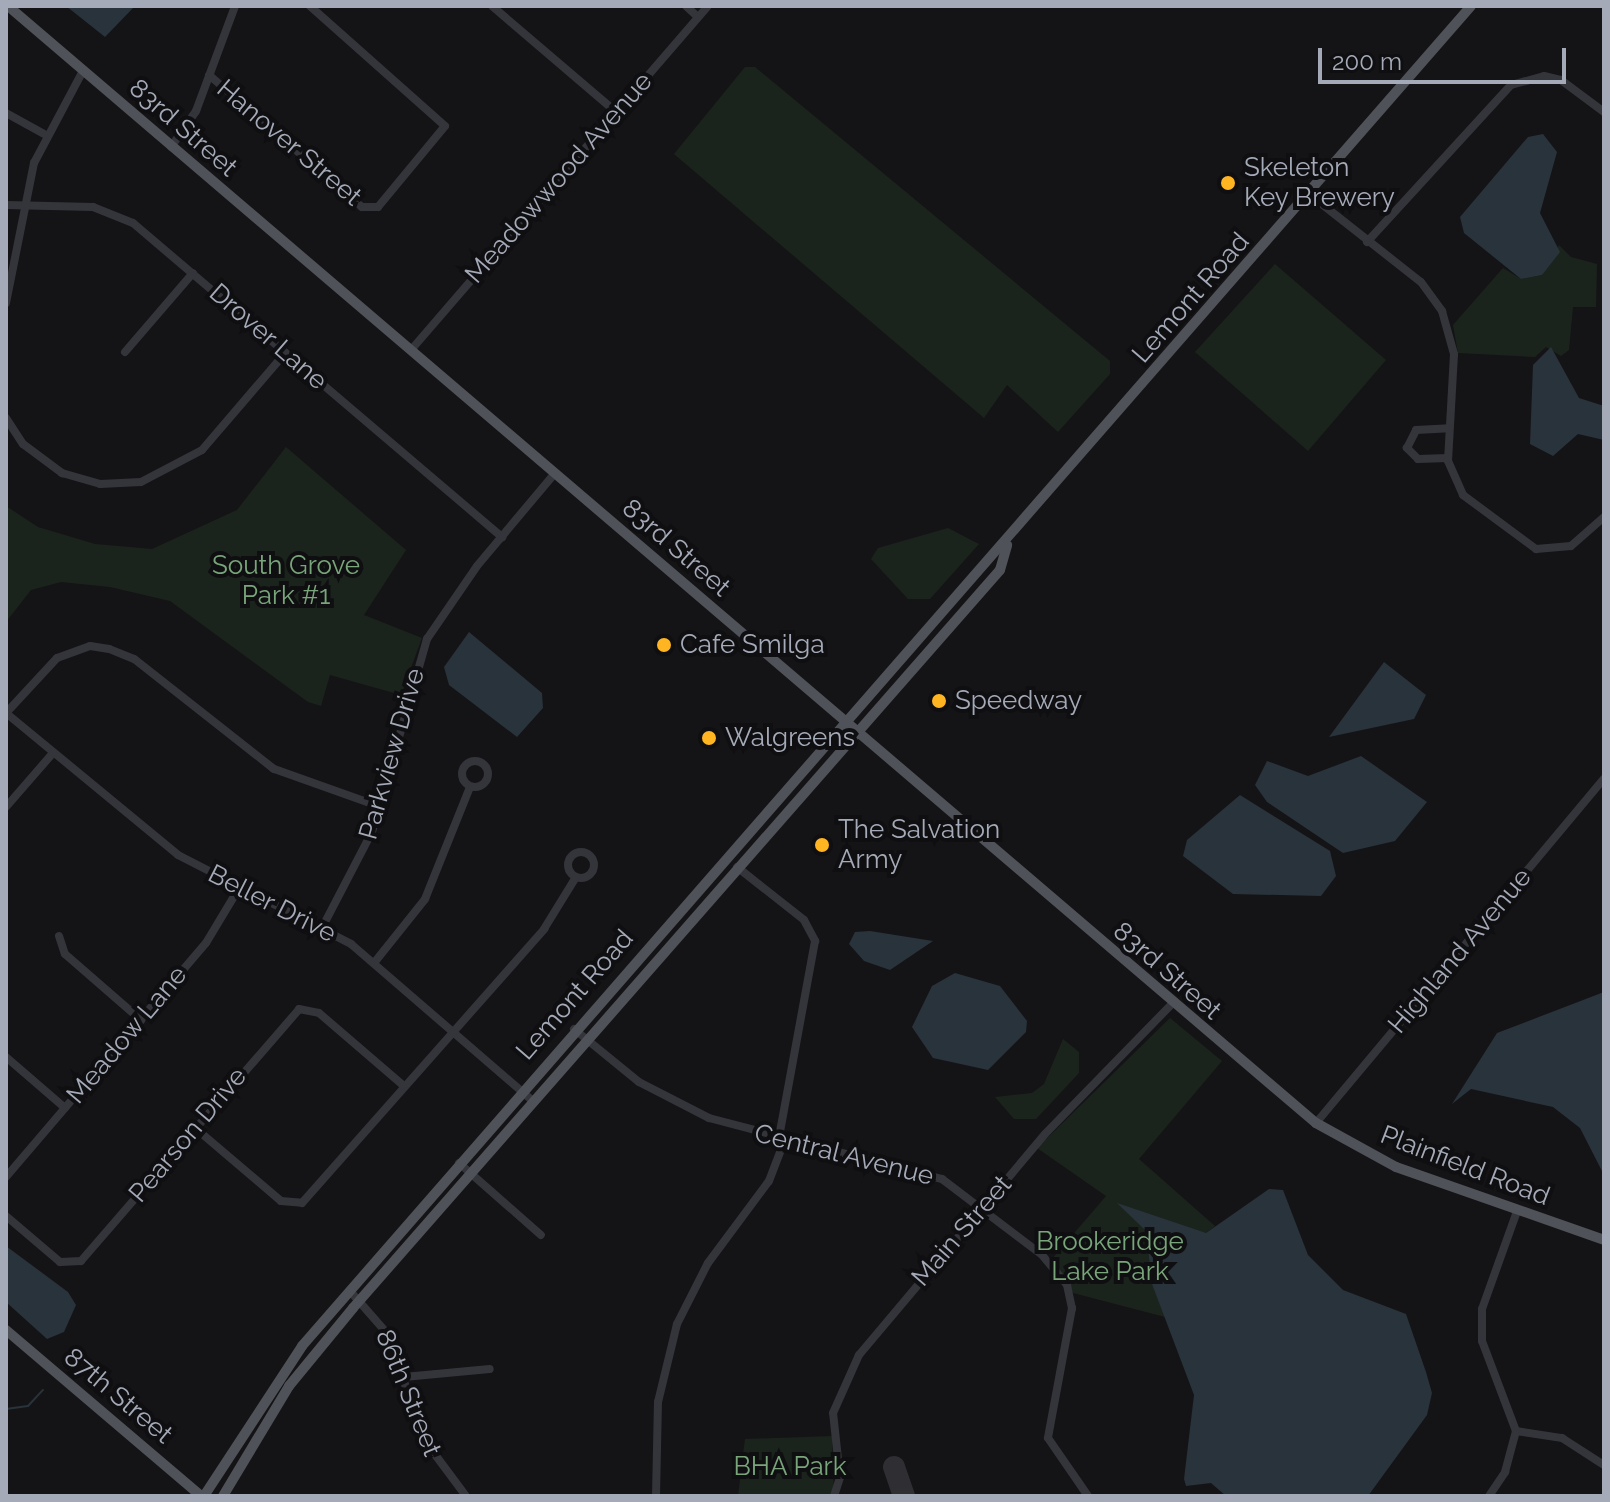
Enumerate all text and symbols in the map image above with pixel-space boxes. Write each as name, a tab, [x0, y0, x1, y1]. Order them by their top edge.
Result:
scale bar	[1322, 32, 1570, 82]
text: 200 m	[1332, 47, 1402, 76]
street label: Meadowwood Avenue	[459, 66, 659, 290]
street label: 83rd Street	[123, 73, 243, 183]
street label: Hanover Street	[210, 73, 368, 213]
place label: Skeleton Key Brewery	[1244, 152, 1396, 214]
marker: Skeleton Key Brewery	[1219, 174, 1237, 192]
street label: Lemont Road	[1126, 227, 1256, 369]
street label: Drover Lane	[203, 277, 333, 397]
street label: 83rd Street	[616, 493, 736, 603]
park label: South Grove Park #1	[212, 550, 360, 612]
place label: Cafe Smilga	[680, 629, 825, 661]
marker: Cafe Smilga	[655, 636, 673, 654]
street label: Parkview Drive	[353, 664, 431, 844]
place label: Speedway	[955, 685, 1082, 717]
marker: Speedway	[930, 692, 948, 710]
place label: Walgreens	[725, 722, 855, 754]
marker: Walgreens	[700, 729, 718, 747]
place label: The Salvation Army	[838, 814, 1000, 876]
marker: The Salvation Army	[813, 836, 831, 854]
street label: Beller Drive	[203, 858, 341, 950]
street label: Highland Avenue	[1382, 862, 1538, 1040]
street label: 83rd Street	[1107, 916, 1227, 1026]
street label: Lemont Road	[510, 924, 640, 1066]
street label: Meadow Lane	[60, 960, 194, 1110]
street label: Pearson Drive	[123, 1061, 253, 1209]
street label: Central Avenue	[750, 1117, 938, 1193]
street label: Plainfield Road	[1376, 1119, 1554, 1213]
street label: Main Street	[905, 1169, 1019, 1293]
park label: Brookeridge Lake Park	[1036, 1226, 1184, 1288]
street label: 86th Street	[368, 1325, 448, 1461]
street label: 87th Street	[57, 1342, 179, 1450]
park label: BHA Park	[733, 1451, 847, 1483]

